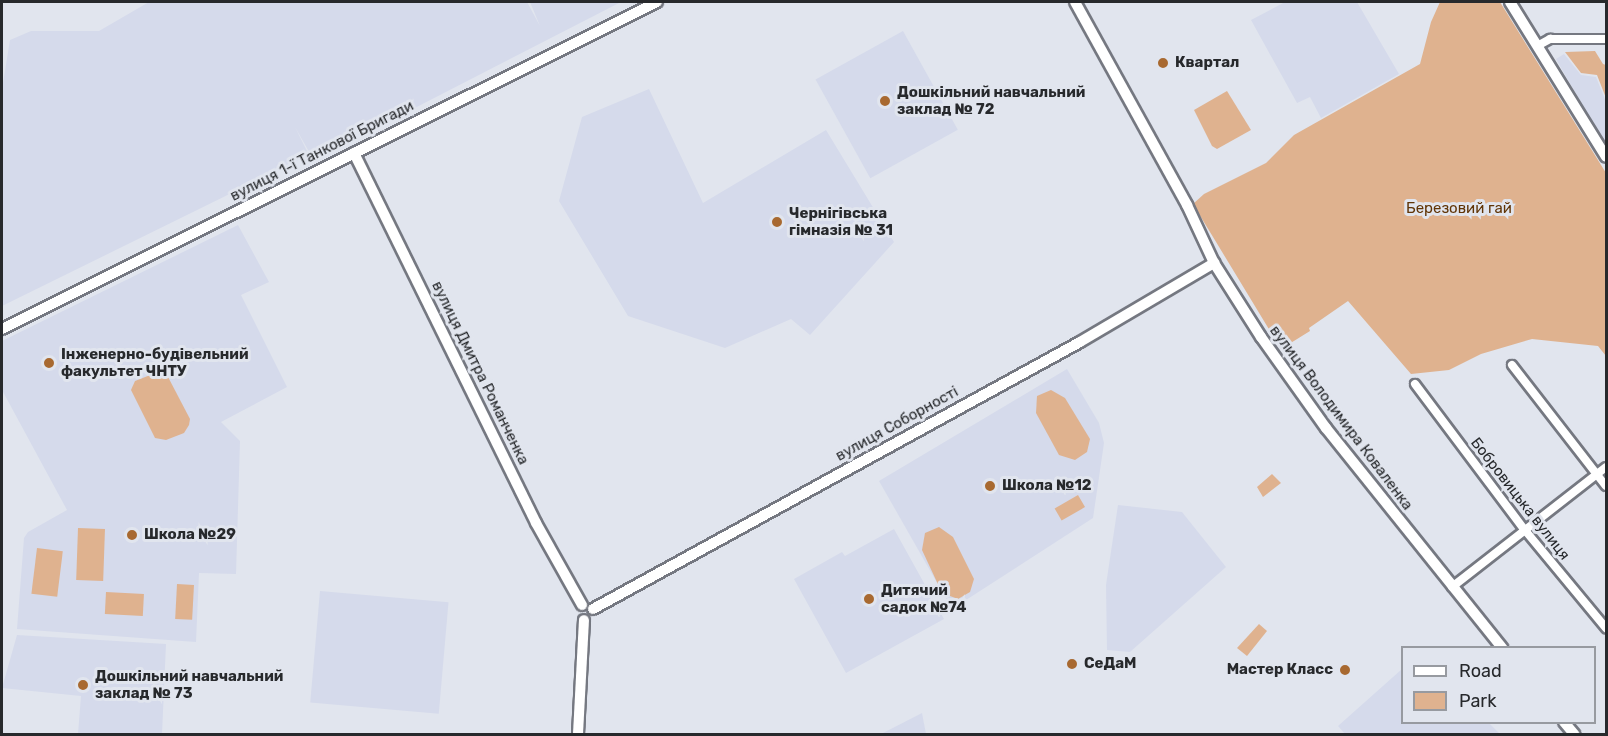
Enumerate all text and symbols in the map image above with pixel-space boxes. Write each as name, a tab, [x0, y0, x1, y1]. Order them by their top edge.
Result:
place label: Квартал	[1175, 54, 1239, 72]
marker: Квартал	[1156, 56, 1170, 70]
place label: Дошкільний навчальний заклад № 72	[897, 83, 1085, 118]
marker: Дошкільний навчальний заклад № 72	[878, 94, 892, 108]
street label: вулиця 1-ї Танкової Бригади	[227, 97, 417, 205]
park label: Березовий гай	[1406, 200, 1512, 218]
place label: Чернігівська гімназія № 31	[789, 204, 893, 239]
marker: Чернігівська гімназія № 31	[770, 215, 784, 229]
street label: вулиця Дмитра Романченка	[428, 278, 532, 468]
street label: вулиця Володимира Коваленка	[1266, 322, 1416, 514]
place label: Інженерно-будівельний факультет ЧНТУ	[61, 345, 249, 380]
marker: Інженерно-будівельний факультет ЧНТУ	[42, 356, 56, 370]
street label: вулиця Соборності	[833, 383, 961, 465]
street label: Бобровицька вулиця	[1467, 434, 1573, 564]
place label: Школа №12	[1002, 477, 1092, 495]
marker: Школа №12	[983, 479, 997, 493]
place label: Школа №29	[144, 526, 236, 544]
marker: Школа №29	[125, 528, 139, 542]
place label: Дитячий садок №74	[881, 581, 967, 616]
marker: Дитячий садок №74	[862, 592, 876, 606]
legend	[1401, 646, 1596, 724]
place label: СеДаМ	[1084, 655, 1136, 673]
marker: СеДаМ	[1065, 657, 1079, 671]
text: Road	[1459, 660, 1502, 682]
place label: Мастер Класс	[1227, 661, 1333, 679]
marker: Мастер Класс	[1338, 663, 1352, 677]
place label: Дошкільний навчальний заклад № 73	[95, 667, 283, 702]
marker: Дошкільний навчальний заклад № 73	[76, 678, 90, 692]
text: Park	[1459, 690, 1496, 712]

